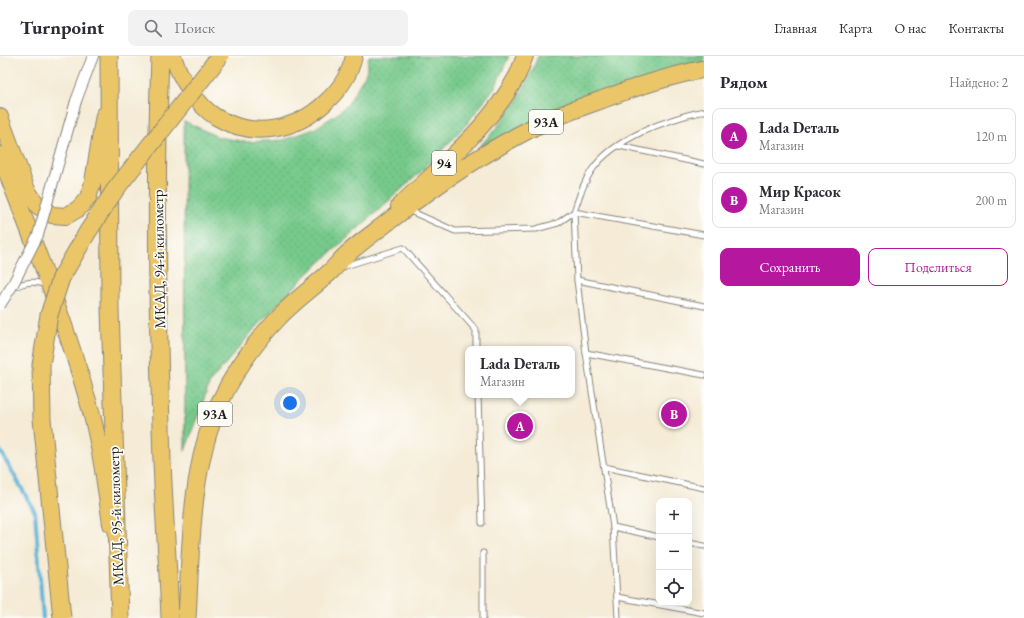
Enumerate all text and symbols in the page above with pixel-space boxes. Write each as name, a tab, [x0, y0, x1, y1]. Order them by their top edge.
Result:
search box	[128, 10, 408, 46]
text: Turnpoint	[20, 15, 104, 40]
icon: search	[142, 17, 164, 39]
text: Поиск	[174, 18, 215, 37]
text: Главная	[774, 19, 817, 37]
text: Карта	[839, 19, 872, 37]
text: О нас	[894, 19, 926, 37]
text: Контакты	[948, 19, 1004, 37]
text: Рядом	[720, 71, 768, 93]
text: Найдено: 2	[949, 74, 1008, 91]
road number: 93A	[529, 110, 563, 134]
text: Lada Dеталь	[759, 118, 839, 137]
text: A	[729, 128, 739, 145]
text: 120 m	[976, 128, 1007, 145]
text: Магазин	[759, 137, 804, 154]
road number: 94	[432, 151, 456, 175]
text: Мир Красок	[759, 182, 841, 201]
street label: МКАД, 94-й километр	[148, 189, 169, 329]
text: B	[730, 192, 738, 209]
text: 200 m	[976, 192, 1007, 209]
text: Магазин	[759, 201, 804, 218]
button: Сохранить	[720, 248, 860, 286]
button: Поделиться	[868, 248, 1008, 286]
popup	[465, 346, 575, 398]
text: Lada Dеталь	[480, 354, 560, 373]
text: Магазин	[480, 373, 525, 390]
your location	[280, 393, 300, 413]
pin: B	[661, 399, 687, 429]
road number: 93A	[198, 402, 232, 426]
pin: A	[507, 411, 533, 441]
street label: МКАД, 95-й километр	[104, 446, 127, 586]
map controls	[656, 498, 692, 606]
button: +	[656, 498, 692, 534]
button: −	[656, 534, 692, 570]
button: locate	[656, 570, 692, 606]

